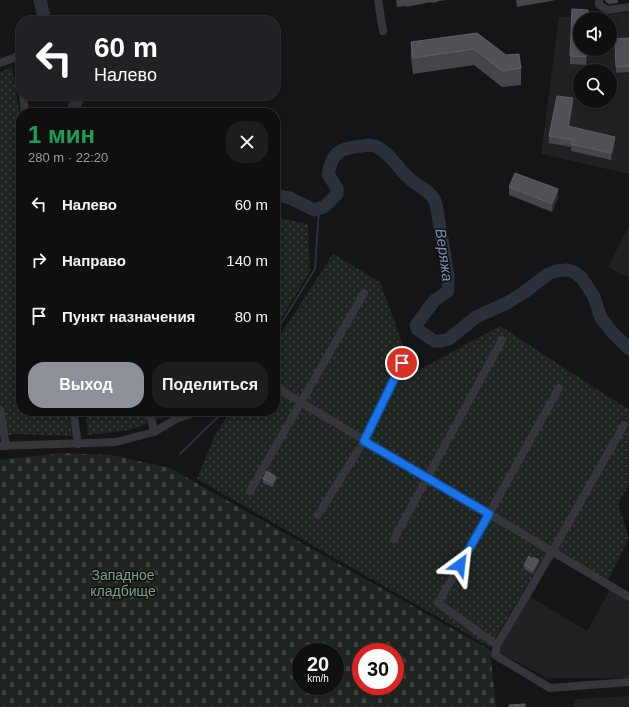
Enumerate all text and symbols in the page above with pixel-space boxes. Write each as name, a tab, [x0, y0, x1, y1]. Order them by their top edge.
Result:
map controls	[573, 12, 617, 108]
button: sound	[573, 12, 617, 56]
icon: left	[28, 32, 80, 84]
text: 60 m	[94, 32, 158, 63]
button: search	[573, 64, 617, 108]
text: Налево	[94, 65, 157, 85]
text: 1 мин	[28, 121, 95, 148]
button: close	[226, 121, 268, 163]
text: 280 m · 22:20	[28, 150, 108, 165]
icon: left	[28, 193, 50, 215]
text: Налево	[62, 196, 117, 213]
text: 60 m	[235, 196, 268, 213]
water label: Веряжа	[432, 227, 457, 282]
icon: right	[28, 249, 50, 271]
text: Направо	[62, 252, 126, 269]
text: 140 m	[226, 252, 268, 269]
icon: arrive	[28, 305, 50, 327]
text: Пункт назначения	[62, 308, 195, 325]
text: 80 m	[235, 308, 268, 325]
pin	[385, 346, 419, 380]
icon: arrive	[391, 352, 413, 374]
button: Выход	[28, 362, 144, 408]
button: Поделиться	[152, 362, 268, 408]
position arrow	[439, 544, 481, 586]
park label: Западное кладбище	[90, 567, 156, 599]
speed limit sign: 30	[352, 643, 404, 695]
text: 20	[307, 653, 329, 675]
text: km/h	[307, 673, 329, 684]

